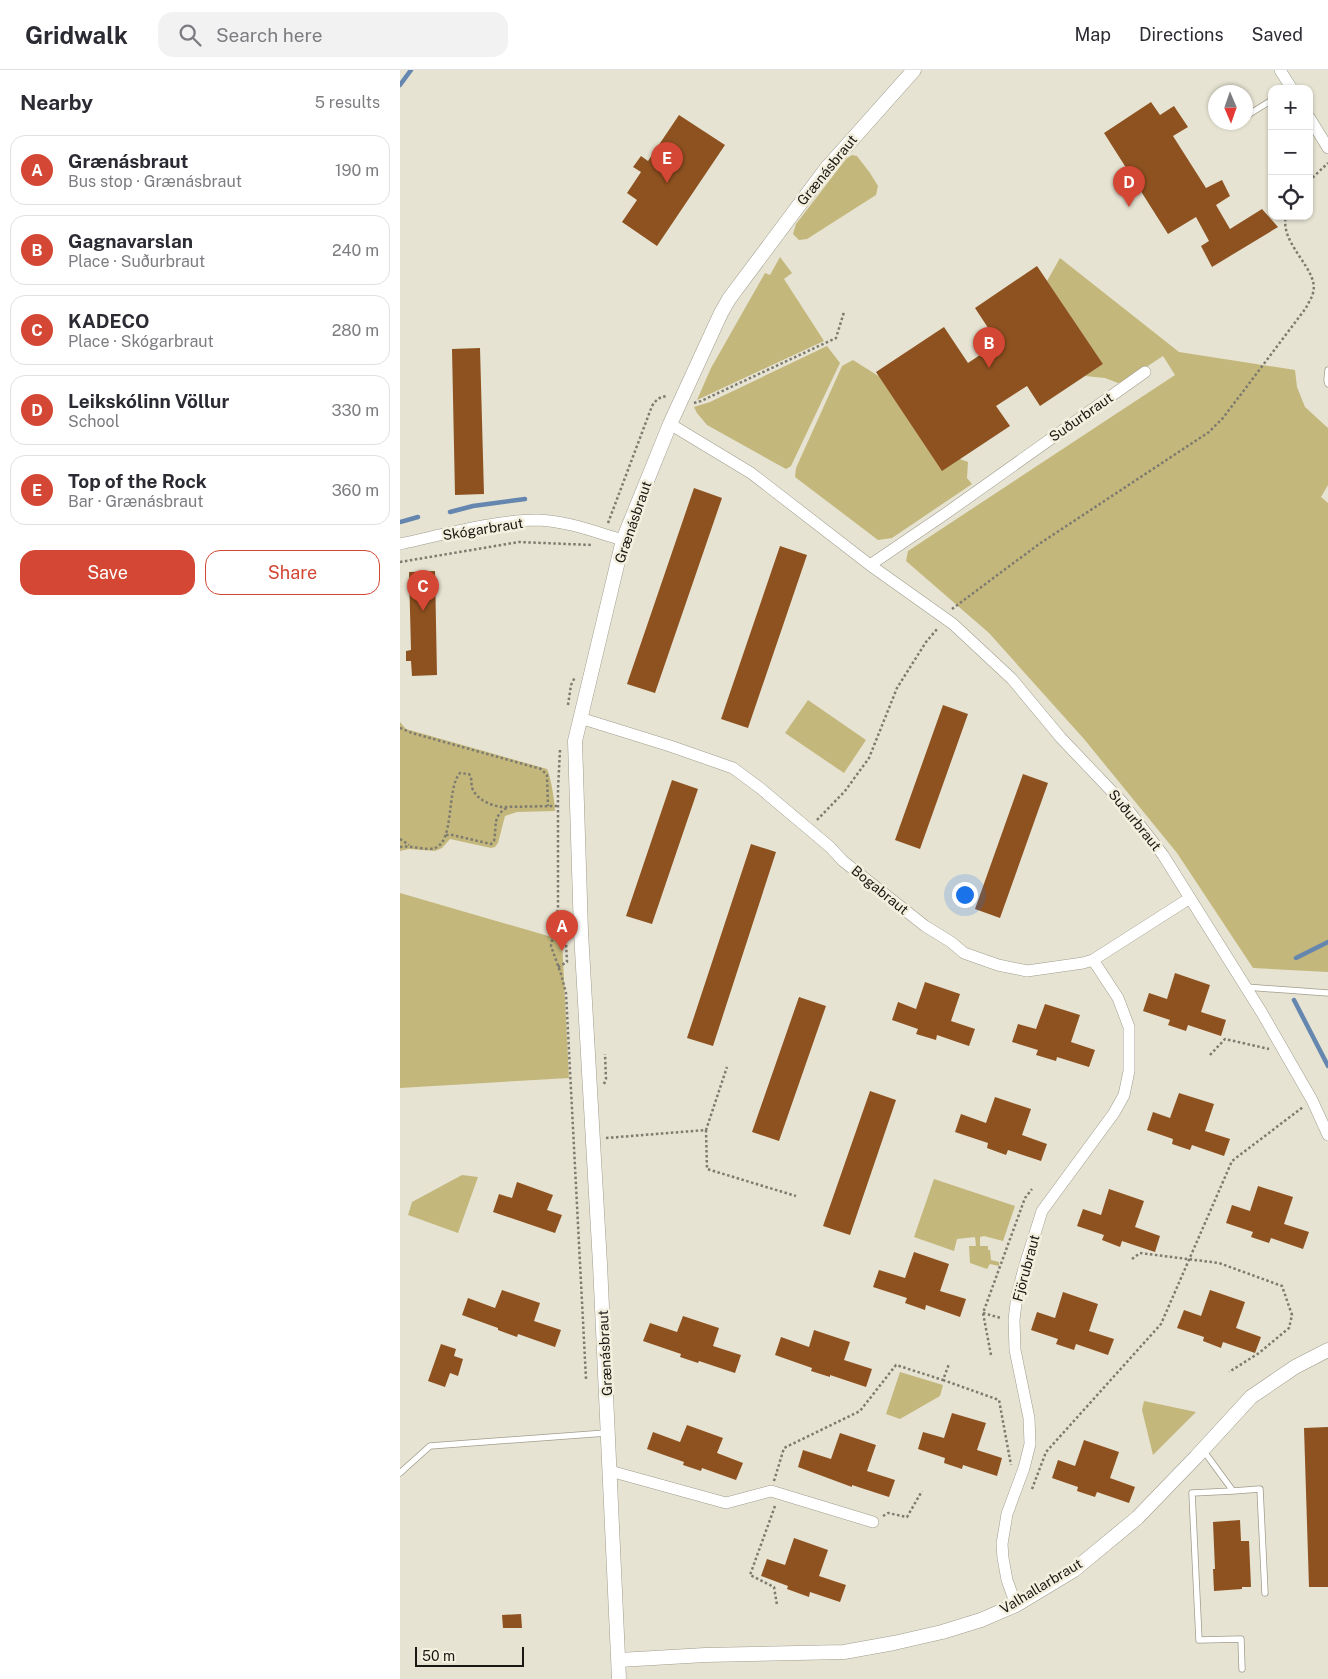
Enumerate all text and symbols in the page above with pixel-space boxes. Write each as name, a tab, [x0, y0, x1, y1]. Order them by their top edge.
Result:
search box	[158, 12, 508, 57]
text: Gridwalk	[25, 21, 128, 49]
icon: search	[176, 21, 204, 49]
text: Search here	[216, 24, 323, 46]
text: Map	[1074, 24, 1111, 45]
text: Directions	[1139, 24, 1224, 45]
text: Saved	[1252, 24, 1303, 45]
north arrow	[1208, 85, 1253, 130]
map controls	[1268, 85, 1313, 220]
button: +	[1268, 85, 1313, 130]
text: Nearby	[20, 90, 93, 115]
text: 5 results	[315, 93, 380, 112]
button: −	[1268, 130, 1313, 175]
street label: Grænásbraut	[794, 132, 860, 208]
pin: E	[651, 142, 683, 183]
text: Grænásbraut	[68, 150, 188, 172]
text: A	[31, 161, 43, 180]
text: 190 m	[335, 161, 379, 180]
pin: D	[1113, 166, 1145, 207]
text: Bus stop · Grænásbraut	[68, 172, 242, 191]
button: locate	[1268, 175, 1313, 220]
text: Gagnavarslan	[68, 230, 193, 252]
text: B	[32, 241, 42, 260]
text: 240 m	[332, 241, 379, 260]
text: Place · Suðurbraut	[68, 252, 205, 271]
text: KADECO	[68, 310, 150, 332]
text: C	[31, 321, 43, 340]
text: 280 m	[332, 321, 379, 340]
pin: B	[973, 327, 1005, 368]
text: Place · Skógarbraut	[68, 332, 214, 351]
street label: Suðurbraut	[1046, 389, 1116, 445]
text: Leikskólinn Völlur	[68, 390, 229, 412]
text: D	[31, 401, 43, 420]
text: 330 m	[332, 401, 379, 420]
text: School	[68, 412, 119, 431]
text: Top of the Rock	[68, 470, 207, 492]
street label: Grænásbraut	[611, 479, 655, 565]
text: E	[32, 481, 42, 500]
text: 360 m	[332, 481, 379, 500]
text: Bar · Grænásbraut	[68, 492, 203, 511]
street label: Skógarbraut	[442, 515, 524, 543]
button: Save	[20, 550, 195, 595]
button: Share	[205, 550, 380, 595]
pin: C	[407, 570, 439, 611]
street label: Suðurbraut	[1106, 786, 1164, 854]
street label: Bogabraut	[848, 862, 912, 918]
your location	[952, 882, 978, 908]
pin: A	[546, 910, 578, 951]
street label: Fjörubraut	[1009, 1233, 1043, 1303]
street label: Grænásbraut	[595, 1310, 615, 1396]
street label: Valhallarbraut	[997, 1555, 1085, 1617]
scale bar	[415, 1644, 524, 1667]
text: 50 m	[422, 1648, 455, 1664]

